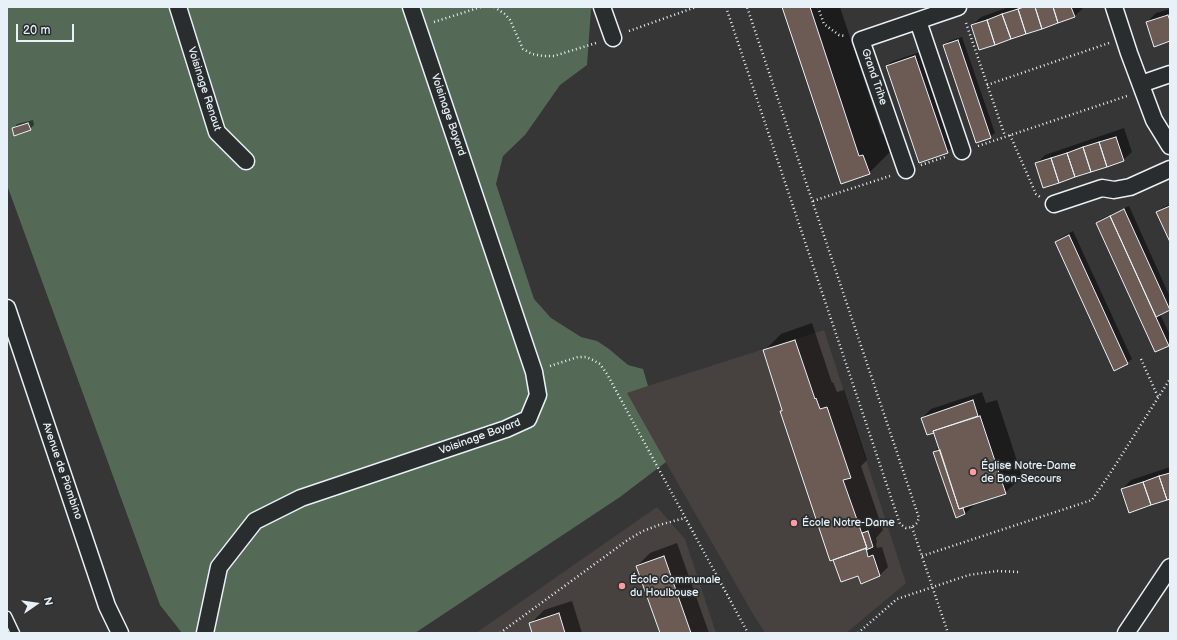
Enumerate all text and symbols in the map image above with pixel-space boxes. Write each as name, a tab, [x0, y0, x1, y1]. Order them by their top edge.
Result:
scale bar	[18, 16, 76, 42]
text: 20 m	[23, 23, 50, 38]
street label: Voisinage Renaut	[184, 45, 224, 133]
street label: Grand Trihe	[858, 47, 890, 107]
street label: Voisinage Bayard	[428, 72, 468, 158]
street label: Voisinage Bayard	[437, 416, 523, 458]
street label: Avenue de Piombino	[39, 421, 85, 521]
place label: Église Notre-Dame de Bon-Secours	[981, 459, 1076, 485]
marker: Église Notre-Dame de Bon-Secours	[968, 467, 978, 477]
place label: École Notre-Dame	[802, 516, 895, 530]
marker: École Notre-Dame	[789, 518, 799, 528]
place label: École Communale du Houlbouse	[630, 573, 721, 599]
marker: École Communale du Houlbouse	[617, 581, 627, 591]
north arrow	[16, 584, 56, 624]
text: N	[41, 596, 55, 607]

